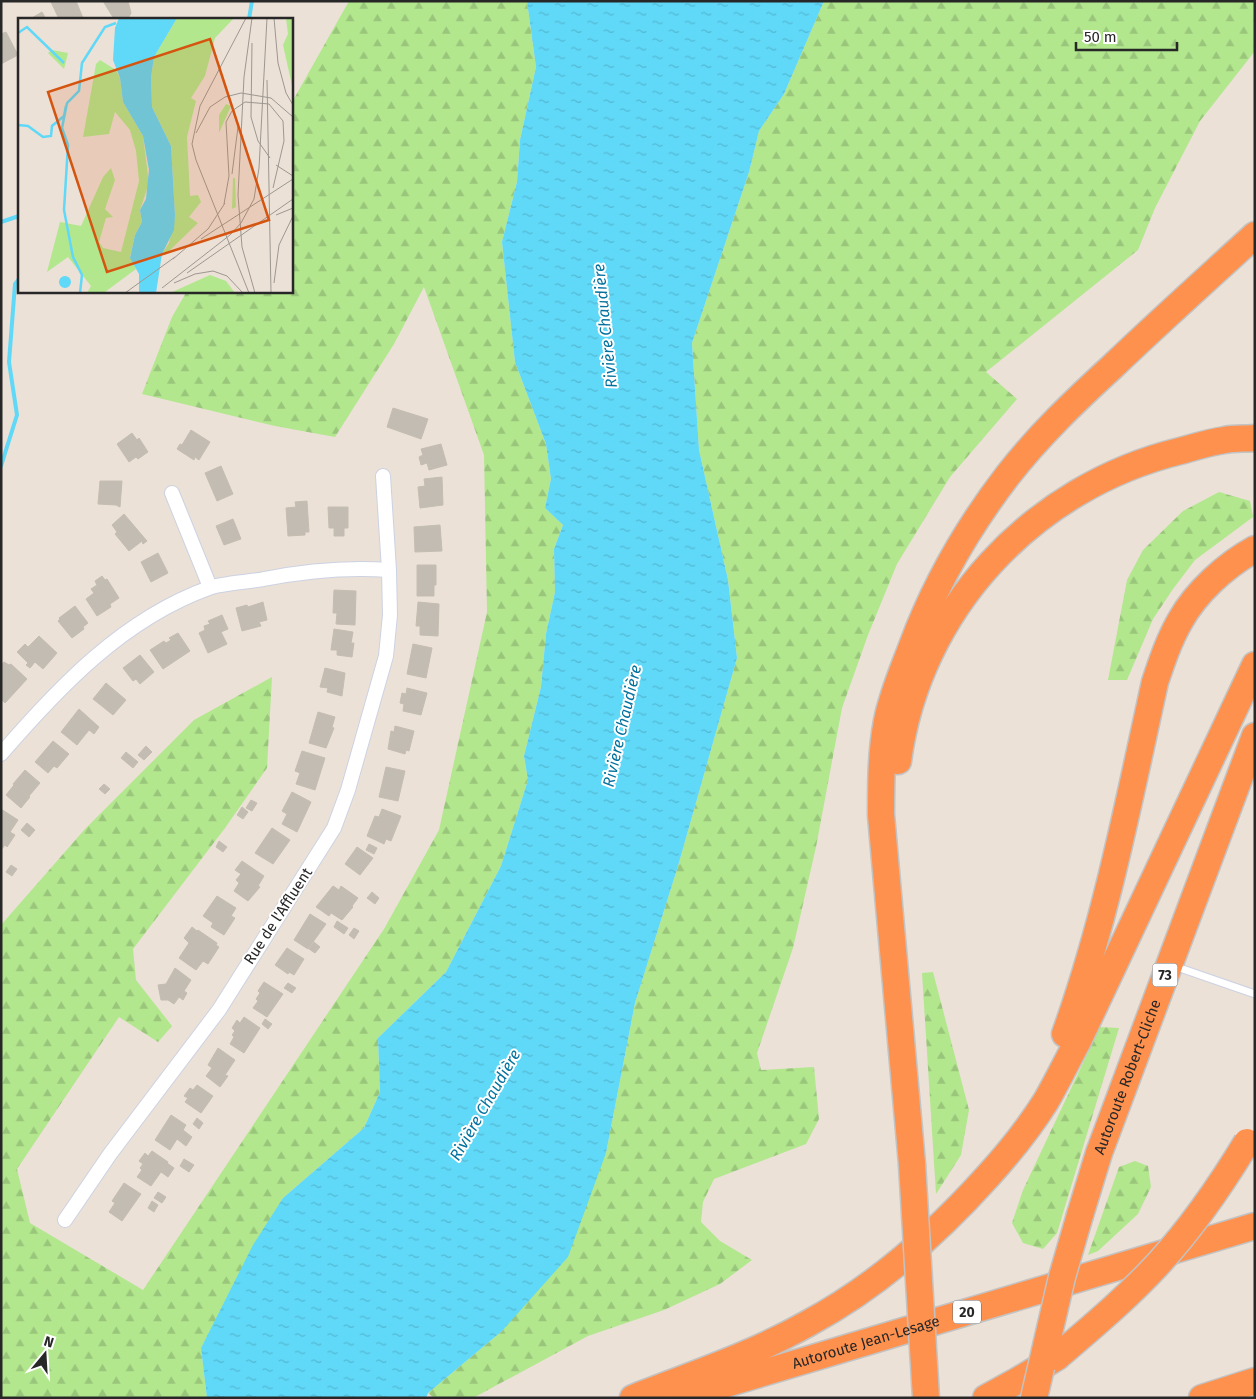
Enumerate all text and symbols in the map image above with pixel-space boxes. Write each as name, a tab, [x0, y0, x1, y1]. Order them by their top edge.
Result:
inset map	[18, 18, 292, 292]
scale bar	[1076, 20, 1177, 52]
text: 50 m	[1084, 28, 1117, 46]
water label: Rivière Chaudière	[589, 263, 621, 389]
water label: Rivière Chaudière	[599, 663, 645, 789]
street label: Rue de l'Affluent	[240, 864, 316, 968]
road number: 73	[1152, 964, 1178, 986]
street label: Autoroute Robert-Cliche	[1090, 997, 1165, 1157]
water label: Rivière Chaudière	[446, 1046, 524, 1164]
road number: 20	[953, 1300, 981, 1324]
street label: Autoroute Jean-Lesage	[790, 1312, 942, 1373]
north arrow	[20, 1329, 70, 1379]
text: N	[42, 1333, 56, 1352]

